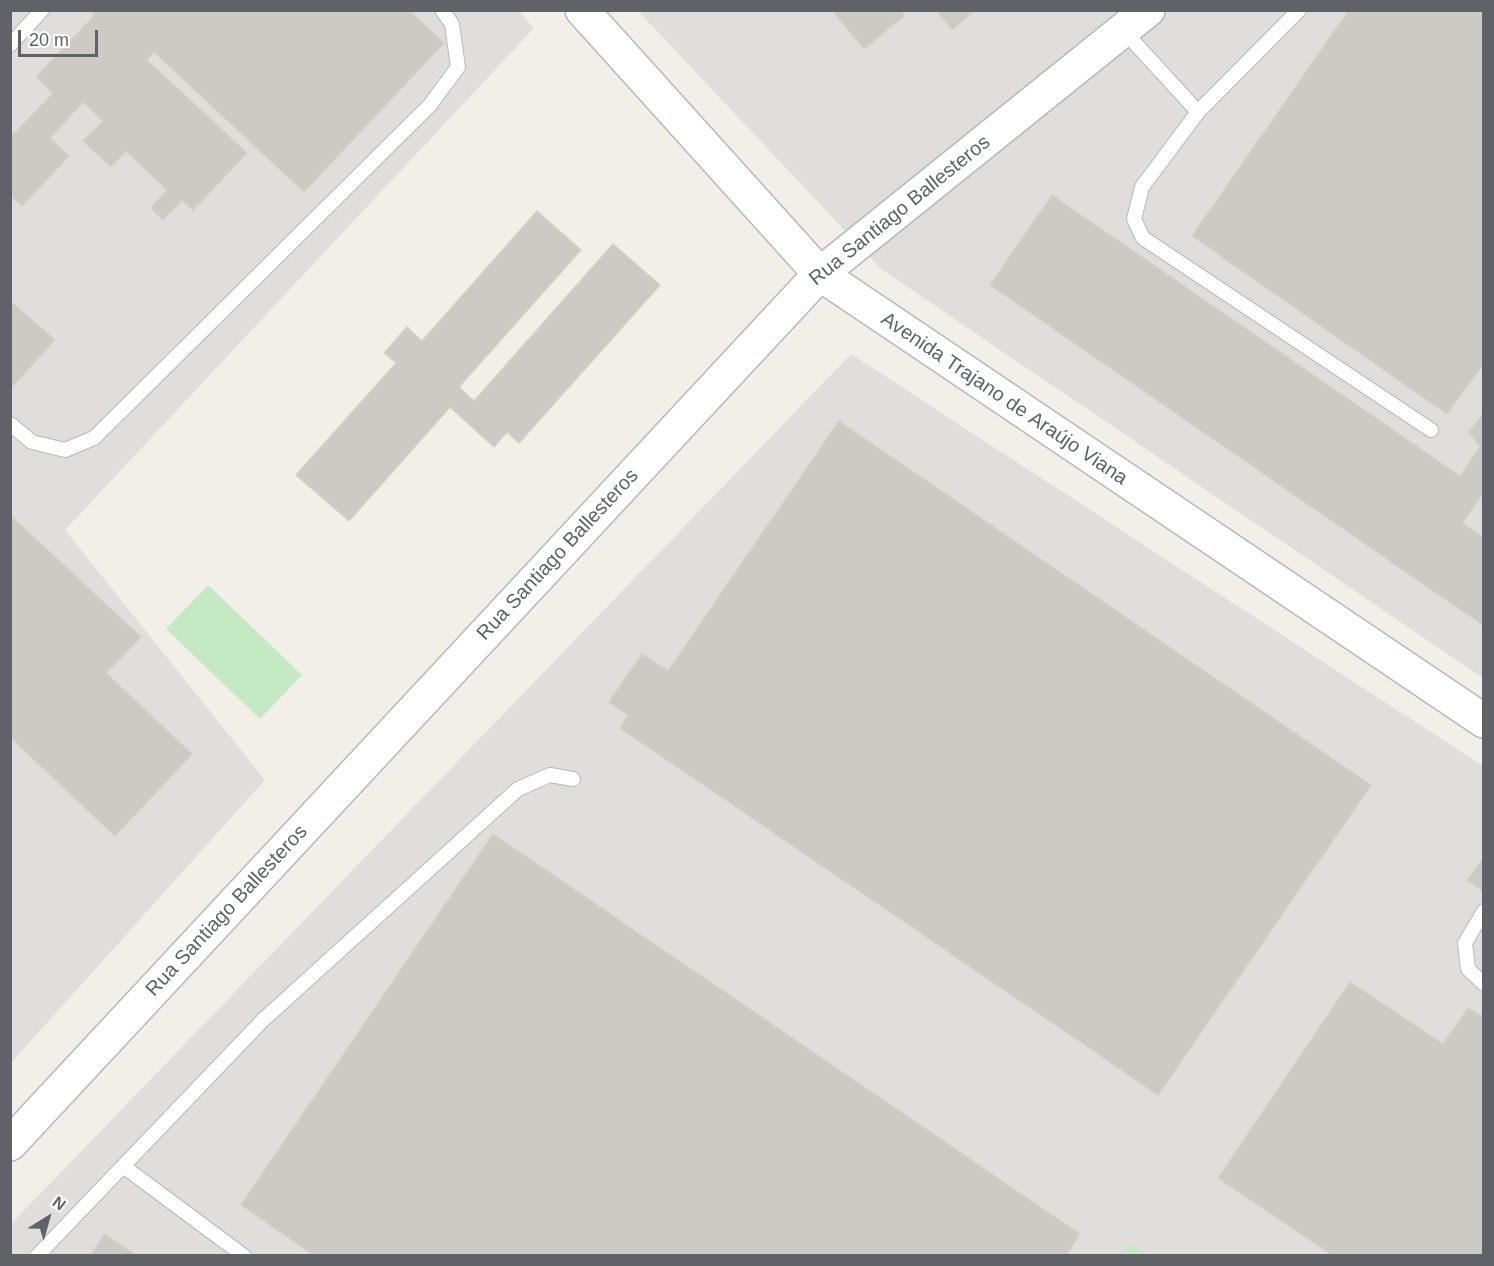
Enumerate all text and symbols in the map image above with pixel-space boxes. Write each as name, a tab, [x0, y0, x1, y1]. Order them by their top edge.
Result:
scale bar	[21, 18, 100, 56]
text: 20 m	[29, 30, 69, 50]
street label: Rua Santiago Ballesteros	[805, 131, 995, 291]
street label: Avenida Trajano de Araújo Viana	[876, 307, 1132, 491]
street label: Rua Santiago Ballesteros	[472, 464, 644, 646]
street label: Rua Santiago Ballesteros	[141, 820, 313, 1002]
north arrow	[18, 1188, 78, 1248]
text: N	[49, 1193, 69, 1213]

